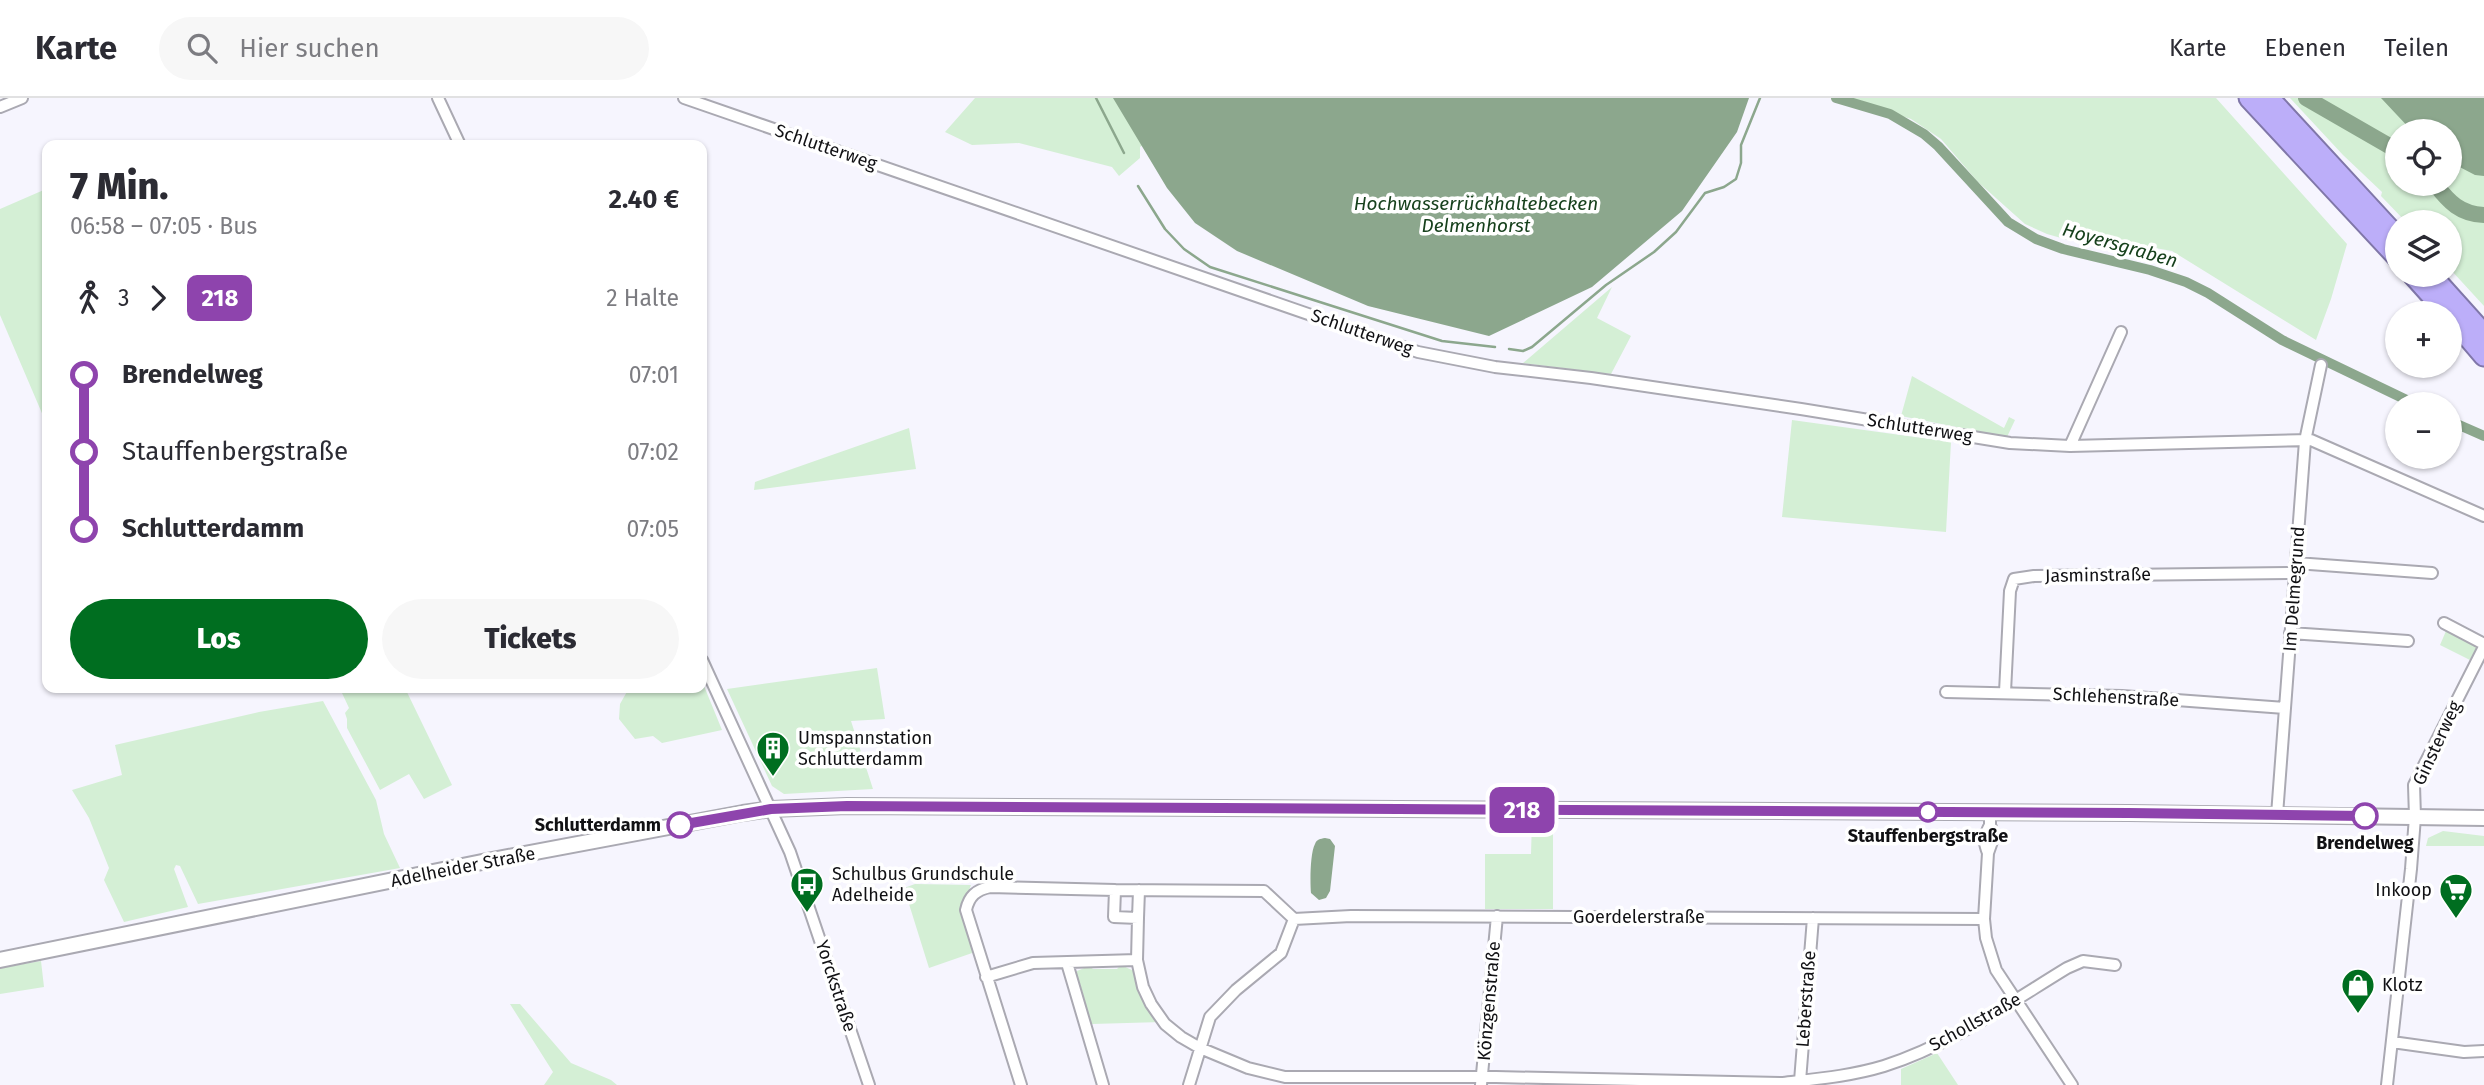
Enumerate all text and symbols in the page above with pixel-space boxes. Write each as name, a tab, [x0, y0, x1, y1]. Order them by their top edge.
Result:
search box	[159, 17, 649, 80]
text: Karte	[35, 28, 117, 68]
icon: search	[183, 29, 221, 67]
text: Hier suchen	[239, 33, 380, 64]
text: Karte	[2169, 34, 2227, 62]
text: Ebenen	[2265, 34, 2346, 62]
text: Teilen	[2384, 34, 2449, 62]
street label: Schlutterweg	[772, 119, 880, 175]
map controls	[2385, 119, 2462, 469]
button: locate	[2385, 119, 2462, 196]
text: 7 Min.	[70, 163, 168, 209]
text: 2.40 €	[608, 184, 679, 215]
water label: Hochwasserrückhaltebecken Delmenhorst	[1354, 192, 1598, 237]
button: layers	[2385, 210, 2462, 287]
text: 06:58 – 07:05 · Bus	[70, 212, 257, 240]
water label: Hoyersgraben	[2060, 218, 2180, 272]
icon: walk	[70, 279, 108, 317]
icon: forward	[139, 279, 177, 317]
text: 3	[118, 284, 129, 312]
text: 218	[201, 284, 238, 312]
text: 2 Halte	[606, 284, 679, 312]
button: +	[2385, 301, 2462, 378]
street label: Schlutterweg	[1308, 304, 1416, 360]
text: Brendelweg	[122, 359, 263, 390]
text: 07:01	[629, 361, 679, 389]
button: −	[2385, 392, 2462, 469]
street label: Schlutterweg	[1866, 409, 1975, 447]
text: Stauffenbergstraße	[122, 436, 348, 467]
text: 07:02	[627, 438, 679, 466]
text: Schlutterdamm	[122, 513, 304, 544]
text: 07:05	[627, 515, 679, 543]
street label: Im Delmegrund	[2279, 526, 2309, 652]
street label: Jasminstraße	[2045, 563, 2151, 587]
button: Los	[70, 599, 368, 679]
button: Tickets	[382, 599, 679, 679]
street label: Schlehenstraße	[2052, 683, 2180, 711]
street label: Ginsterweg	[2408, 697, 2466, 789]
place label: Umspannstation Schlutterdamm	[798, 727, 932, 770]
building icon: Umspannstation Schlutterdamm	[754, 729, 792, 778]
line badge: 218	[1482, 787, 1562, 833]
text: 218	[1504, 796, 1540, 824]
marker: Stauffenbergstraße	[1918, 802, 1938, 822]
marker: Brendelweg	[2352, 803, 2378, 829]
marker: Schlutterdamm	[667, 812, 693, 838]
place label: Schlutterdamm	[535, 814, 661, 836]
place label: Stauffenbergstraße	[1848, 825, 2008, 847]
place label: Brendelweg	[2316, 832, 2414, 854]
street label: Adelheider Straße	[389, 842, 537, 892]
place label: Schulbus Grundschule Adelheide	[832, 863, 1014, 906]
bus stop icon: Schulbus Grundschule Adelheide	[788, 865, 826, 914]
supermarket icon: Inkoop	[2437, 871, 2475, 920]
place label: Inkoop	[2375, 879, 2432, 901]
street label: Goerdelerstraße	[1573, 906, 1705, 928]
street label: Yorckstraße	[811, 937, 861, 1035]
street label: Könzgenstraße	[1473, 940, 1505, 1062]
street label: Leberstraße	[1792, 950, 1820, 1048]
shop icon: Klotz	[2339, 966, 2377, 1015]
place label: Klotz	[2382, 974, 2423, 996]
street label: Schollstraße	[1925, 988, 2025, 1056]

